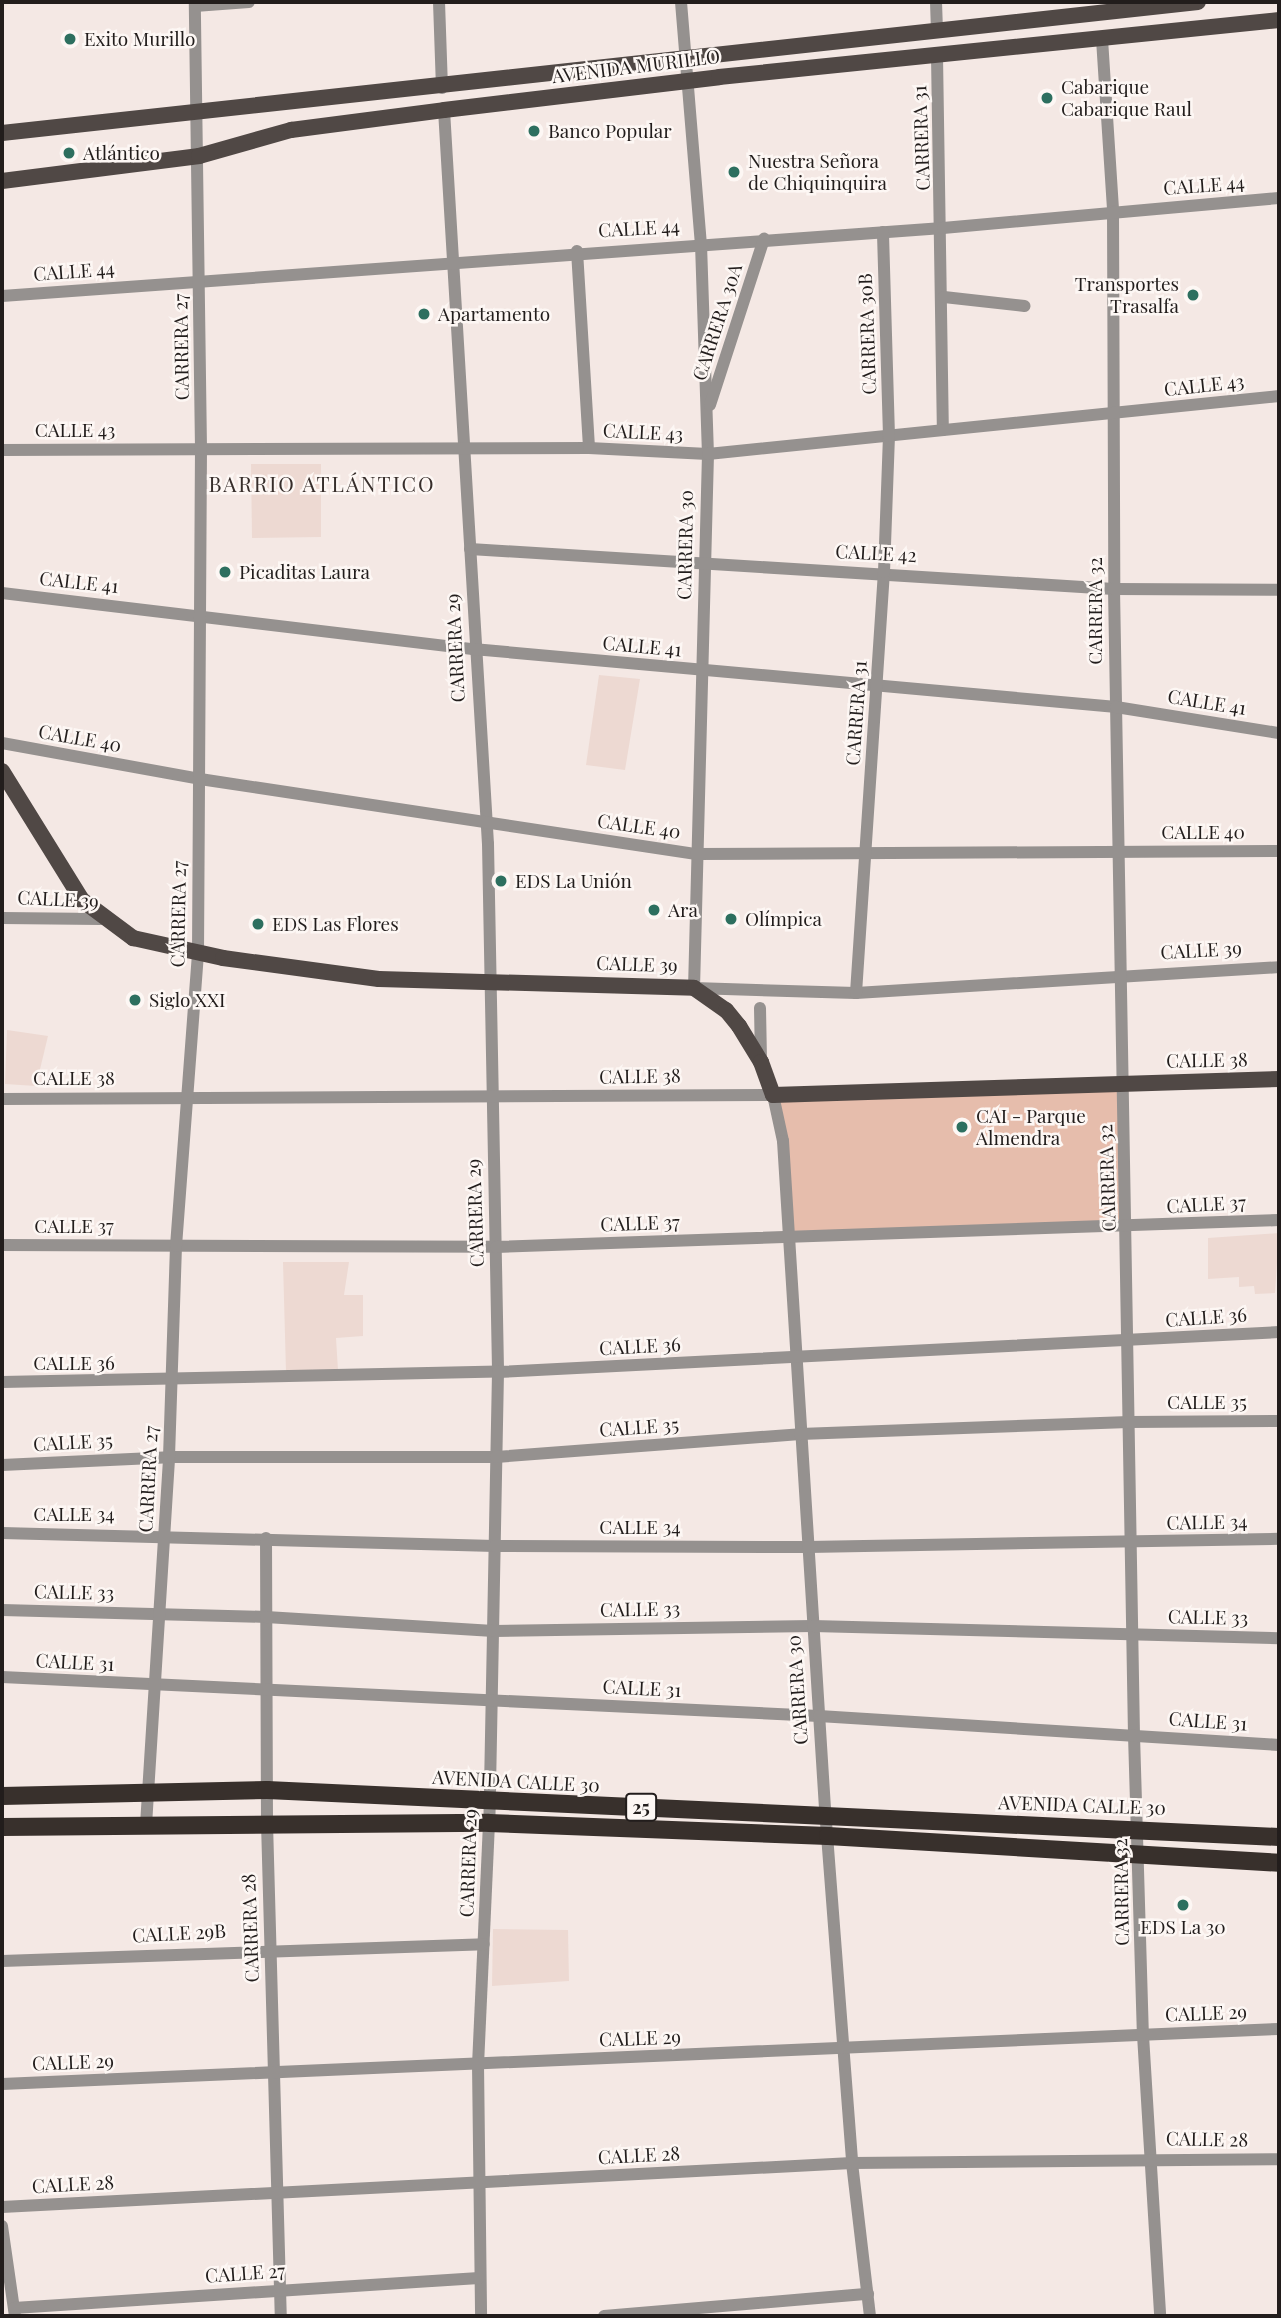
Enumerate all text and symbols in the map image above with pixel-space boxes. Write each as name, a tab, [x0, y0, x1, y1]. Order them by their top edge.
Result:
place label: Exito Murillo	[84, 28, 195, 50]
marker: Exito Murillo	[62, 31, 78, 47]
street label: AVENIDA MURILLO	[551, 44, 721, 88]
place label: Cabarique Cabarique Raul	[1061, 76, 1192, 120]
street label: CARRERA 31	[908, 85, 934, 191]
marker: Cabarique Cabarique Raul	[1039, 90, 1055, 106]
place label: Banco Popular	[548, 120, 672, 142]
marker: Banco Popular	[526, 123, 542, 139]
place label: Atlántico	[83, 142, 160, 164]
marker: Atlántico	[61, 145, 77, 161]
place label: Nuestra Señora de Chiquinquira	[748, 150, 887, 194]
marker: Nuestra Señora de Chiquinquira	[726, 164, 742, 180]
street label: CALLE 44	[1162, 171, 1246, 199]
street label: CALLE 44	[597, 214, 681, 242]
street label: CALLE 44	[32, 257, 116, 285]
street label: CARRERA 30A	[687, 261, 747, 383]
street label: CARRERA 30B	[853, 273, 881, 395]
place label: Transportes Trasalfa	[1075, 273, 1179, 317]
marker: Transportes Trasalfa	[1185, 287, 1201, 303]
street label: CARRERA 27	[169, 293, 193, 401]
place label: Apartamento	[438, 303, 550, 325]
marker: Apartamento	[416, 306, 432, 322]
street label: CALLE 43	[1163, 369, 1245, 401]
street label: CALLE 43	[602, 418, 684, 446]
street label: CALLE 43	[35, 419, 115, 441]
district label: BARRIO ATLÁNTICO	[210, 470, 434, 496]
street label: CARRERA 30	[673, 490, 697, 600]
street label: CALLE 42	[835, 539, 917, 567]
street label: CARRERA 32	[1084, 557, 1106, 665]
place label: Picaditas Laura	[239, 561, 370, 583]
marker: Picaditas Laura	[217, 564, 233, 580]
street label: CALLE 41	[38, 566, 120, 598]
street label: CARRERA 29	[441, 593, 469, 703]
street label: CALLE 41	[601, 631, 683, 661]
street label: CARRERA 31	[841, 660, 871, 766]
street label: CALLE 41	[1166, 685, 1248, 719]
street label: CALLE 40	[37, 719, 123, 757]
street label: CALLE 40	[596, 809, 682, 843]
street label: CALLE 40	[1161, 821, 1245, 843]
street label: CARRERA 27	[166, 860, 190, 968]
place label: EDS La Unión	[515, 870, 632, 892]
marker: EDS La Unión	[493, 873, 509, 889]
street label: CALLE 39	[17, 885, 99, 913]
place label: Ara	[668, 899, 698, 921]
marker: Ara	[646, 902, 662, 918]
place label: Olímpica	[745, 908, 822, 930]
marker: Olímpica	[723, 911, 739, 927]
place label: EDS Las Flores	[272, 913, 399, 935]
marker: EDS Las Flores	[250, 916, 266, 932]
street label: CALLE 39	[1160, 936, 1242, 964]
street label: CALLE 39	[596, 951, 678, 977]
place label: Siglo XXI	[149, 989, 226, 1011]
marker: Siglo XXI	[127, 992, 143, 1008]
street label: CALLE 38	[1166, 1048, 1248, 1072]
street label: CALLE 38	[599, 1064, 681, 1088]
street label: CALLE 38	[33, 1067, 115, 1089]
place label: CAI - Parque Almendra	[976, 1105, 1086, 1149]
marker: CAI - Parque Almendra	[954, 1119, 970, 1135]
street label: CARRERA 32	[1094, 1124, 1120, 1232]
street label: CARRERA 29	[462, 1158, 488, 1268]
street label: CALLE 37	[1166, 1191, 1246, 1217]
street label: CALLE 37	[600, 1210, 680, 1236]
street label: CALLE 37	[34, 1215, 114, 1237]
street label: CALLE 36	[1164, 1303, 1248, 1331]
street label: CALLE 36	[599, 1332, 681, 1360]
street label: CALLE 36	[33, 1352, 115, 1374]
street label: CALLE 35	[1167, 1391, 1247, 1413]
street label: CALLE 35	[598, 1413, 680, 1441]
street label: CARRERA 27	[134, 1425, 162, 1533]
street label: CALLE 35	[33, 1429, 113, 1455]
street label: CALLE 34	[33, 1503, 115, 1525]
street label: CALLE 34	[1166, 1510, 1248, 1534]
street label: CALLE 34	[599, 1516, 681, 1538]
street label: CALLE 33	[34, 1580, 114, 1604]
street label: CALLE 33	[600, 1597, 680, 1621]
street label: CALLE 33	[1168, 1605, 1248, 1629]
street label: CARRERA 30	[782, 1634, 812, 1746]
street label: CALLE 31	[35, 1649, 115, 1675]
street label: CALLE 31	[602, 1675, 682, 1701]
street label: CALLE 31	[1168, 1707, 1248, 1735]
street label: AVENIDA CALLE 30	[432, 1765, 600, 1797]
street label: AVENIDA CALLE 30	[998, 1791, 1166, 1819]
road number: 25	[624, 1793, 658, 1822]
street label: CARRERA 29	[455, 1808, 481, 1918]
street label: CARRERA 32	[1109, 1838, 1133, 1946]
street label: CARRERA 28	[237, 1873, 263, 1983]
marker: EDS La 30	[1175, 1897, 1191, 1913]
place label: EDS La 30	[1140, 1916, 1226, 1938]
street label: CALLE 29B	[132, 1919, 226, 1947]
street label: CALLE 29	[1165, 2000, 1247, 2026]
street label: CALLE 29	[599, 2025, 681, 2051]
street label: CALLE 29	[32, 2049, 114, 2075]
street label: CALLE 28	[1166, 2127, 1248, 2151]
street label: CALLE 28	[597, 2141, 681, 2169]
street label: CALLE 28	[31, 2170, 115, 2198]
street label: CALLE 27	[204, 2259, 286, 2287]

